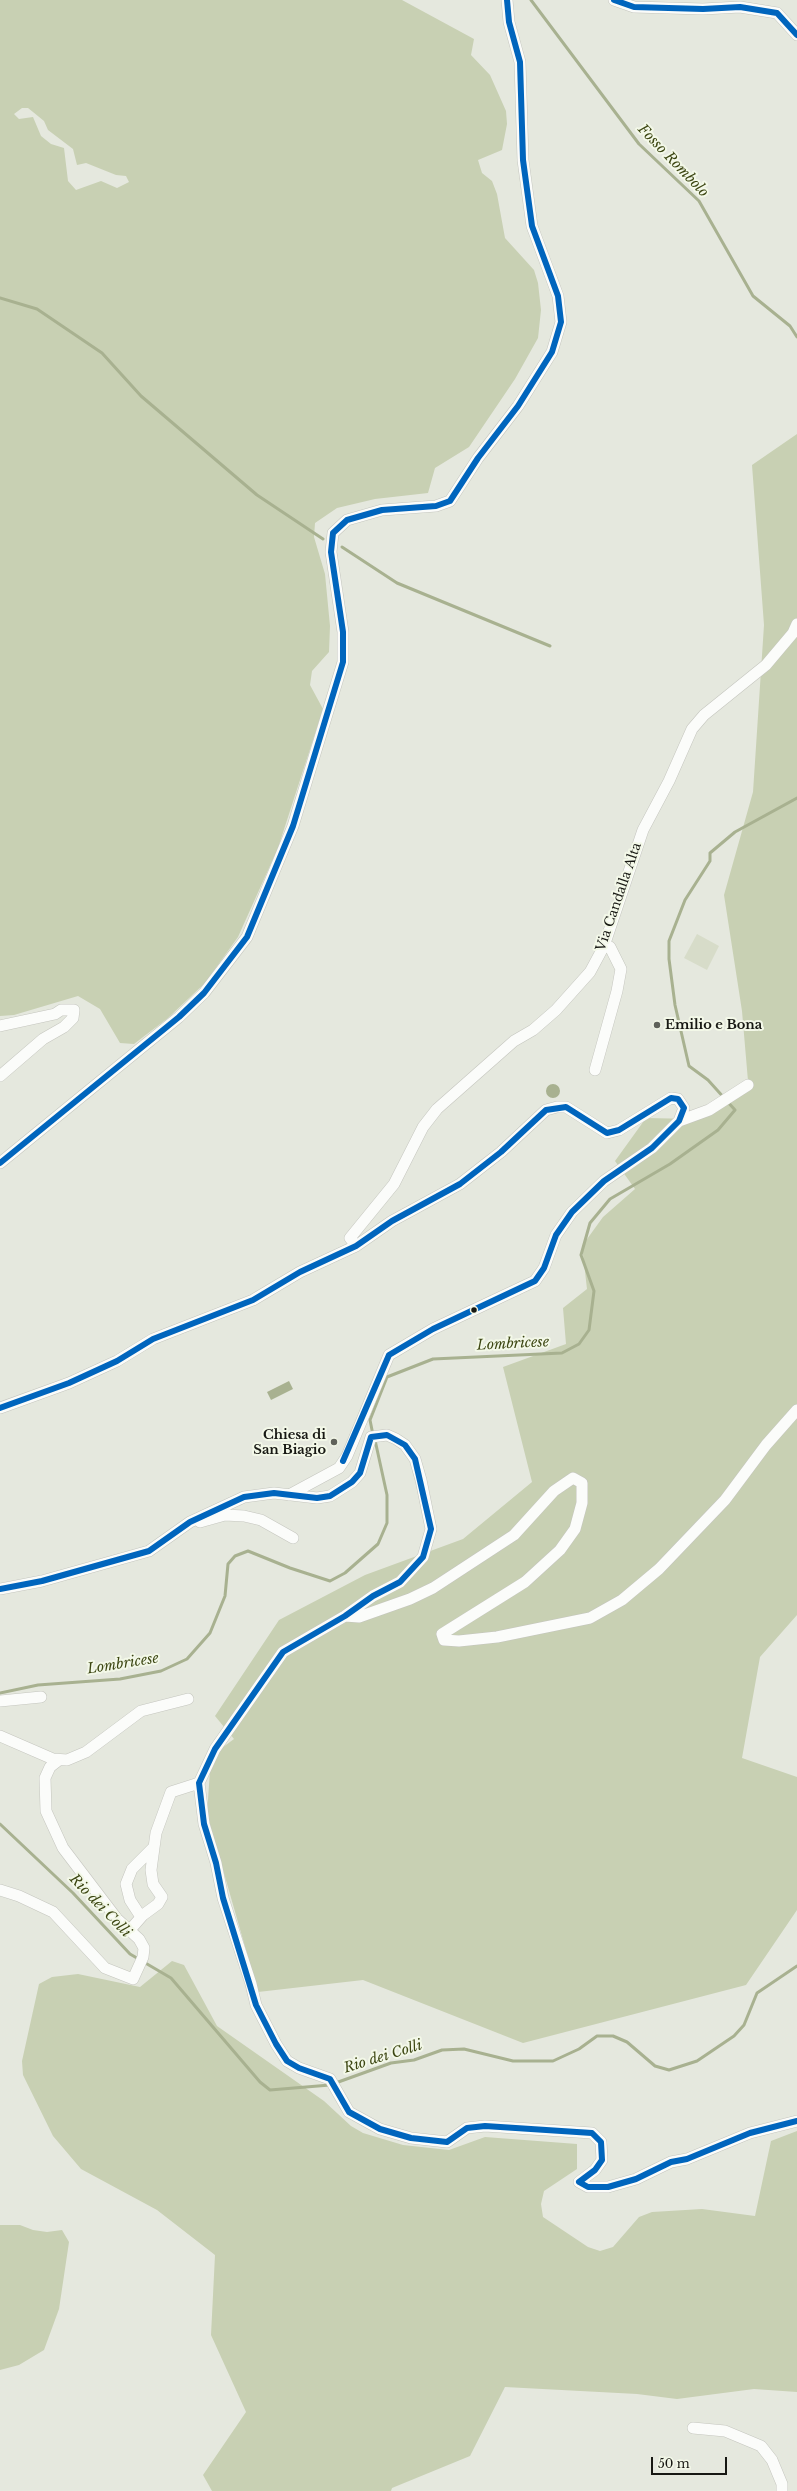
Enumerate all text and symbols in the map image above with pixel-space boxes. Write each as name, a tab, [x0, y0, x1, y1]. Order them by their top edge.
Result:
water label: Fosso Rombolo	[634, 121, 712, 201]
street label: Via Candalla Alta	[593, 841, 645, 953]
place label: Emilio e Bona	[665, 1017, 762, 1033]
marker: Emilio e Bona	[652, 1020, 662, 1030]
unlabelled marker	[469, 1305, 479, 1315]
water label: Lombricese	[476, 1334, 550, 1354]
place label: Chiesa di San Biagio	[253, 1427, 326, 1458]
marker: Chiesa di San Biagio	[329, 1437, 339, 1447]
water label: Lombricese	[86, 1650, 160, 1678]
water label: Rio dei Colli	[66, 1871, 134, 1941]
water label: Rio dei Colli	[342, 2037, 424, 2077]
scale bar	[653, 2449, 729, 2475]
text: 50 m	[658, 2456, 690, 2471]

